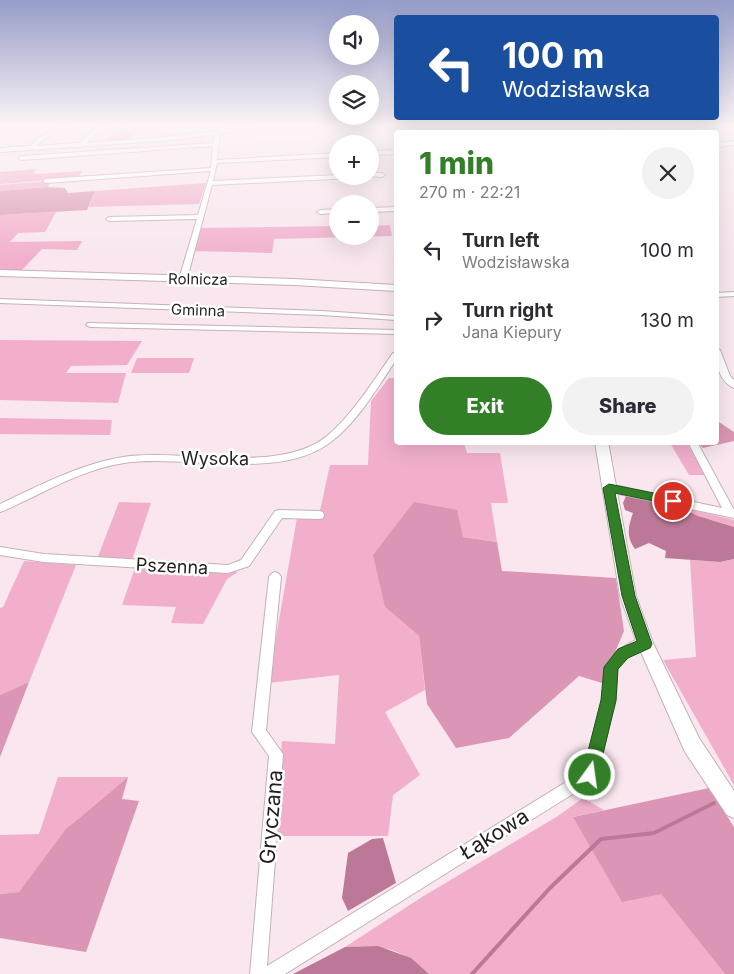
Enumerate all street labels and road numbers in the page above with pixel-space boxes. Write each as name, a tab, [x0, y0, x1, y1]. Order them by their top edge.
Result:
street label: Rolnicza	[168, 269, 228, 289]
street label: Gminna	[171, 300, 225, 320]
street label: Wysoka	[181, 448, 249, 469]
street label: Pszenna	[135, 554, 209, 578]
street label: Gryczana	[254, 769, 288, 865]
street label: Łąkowa	[455, 803, 533, 865]

